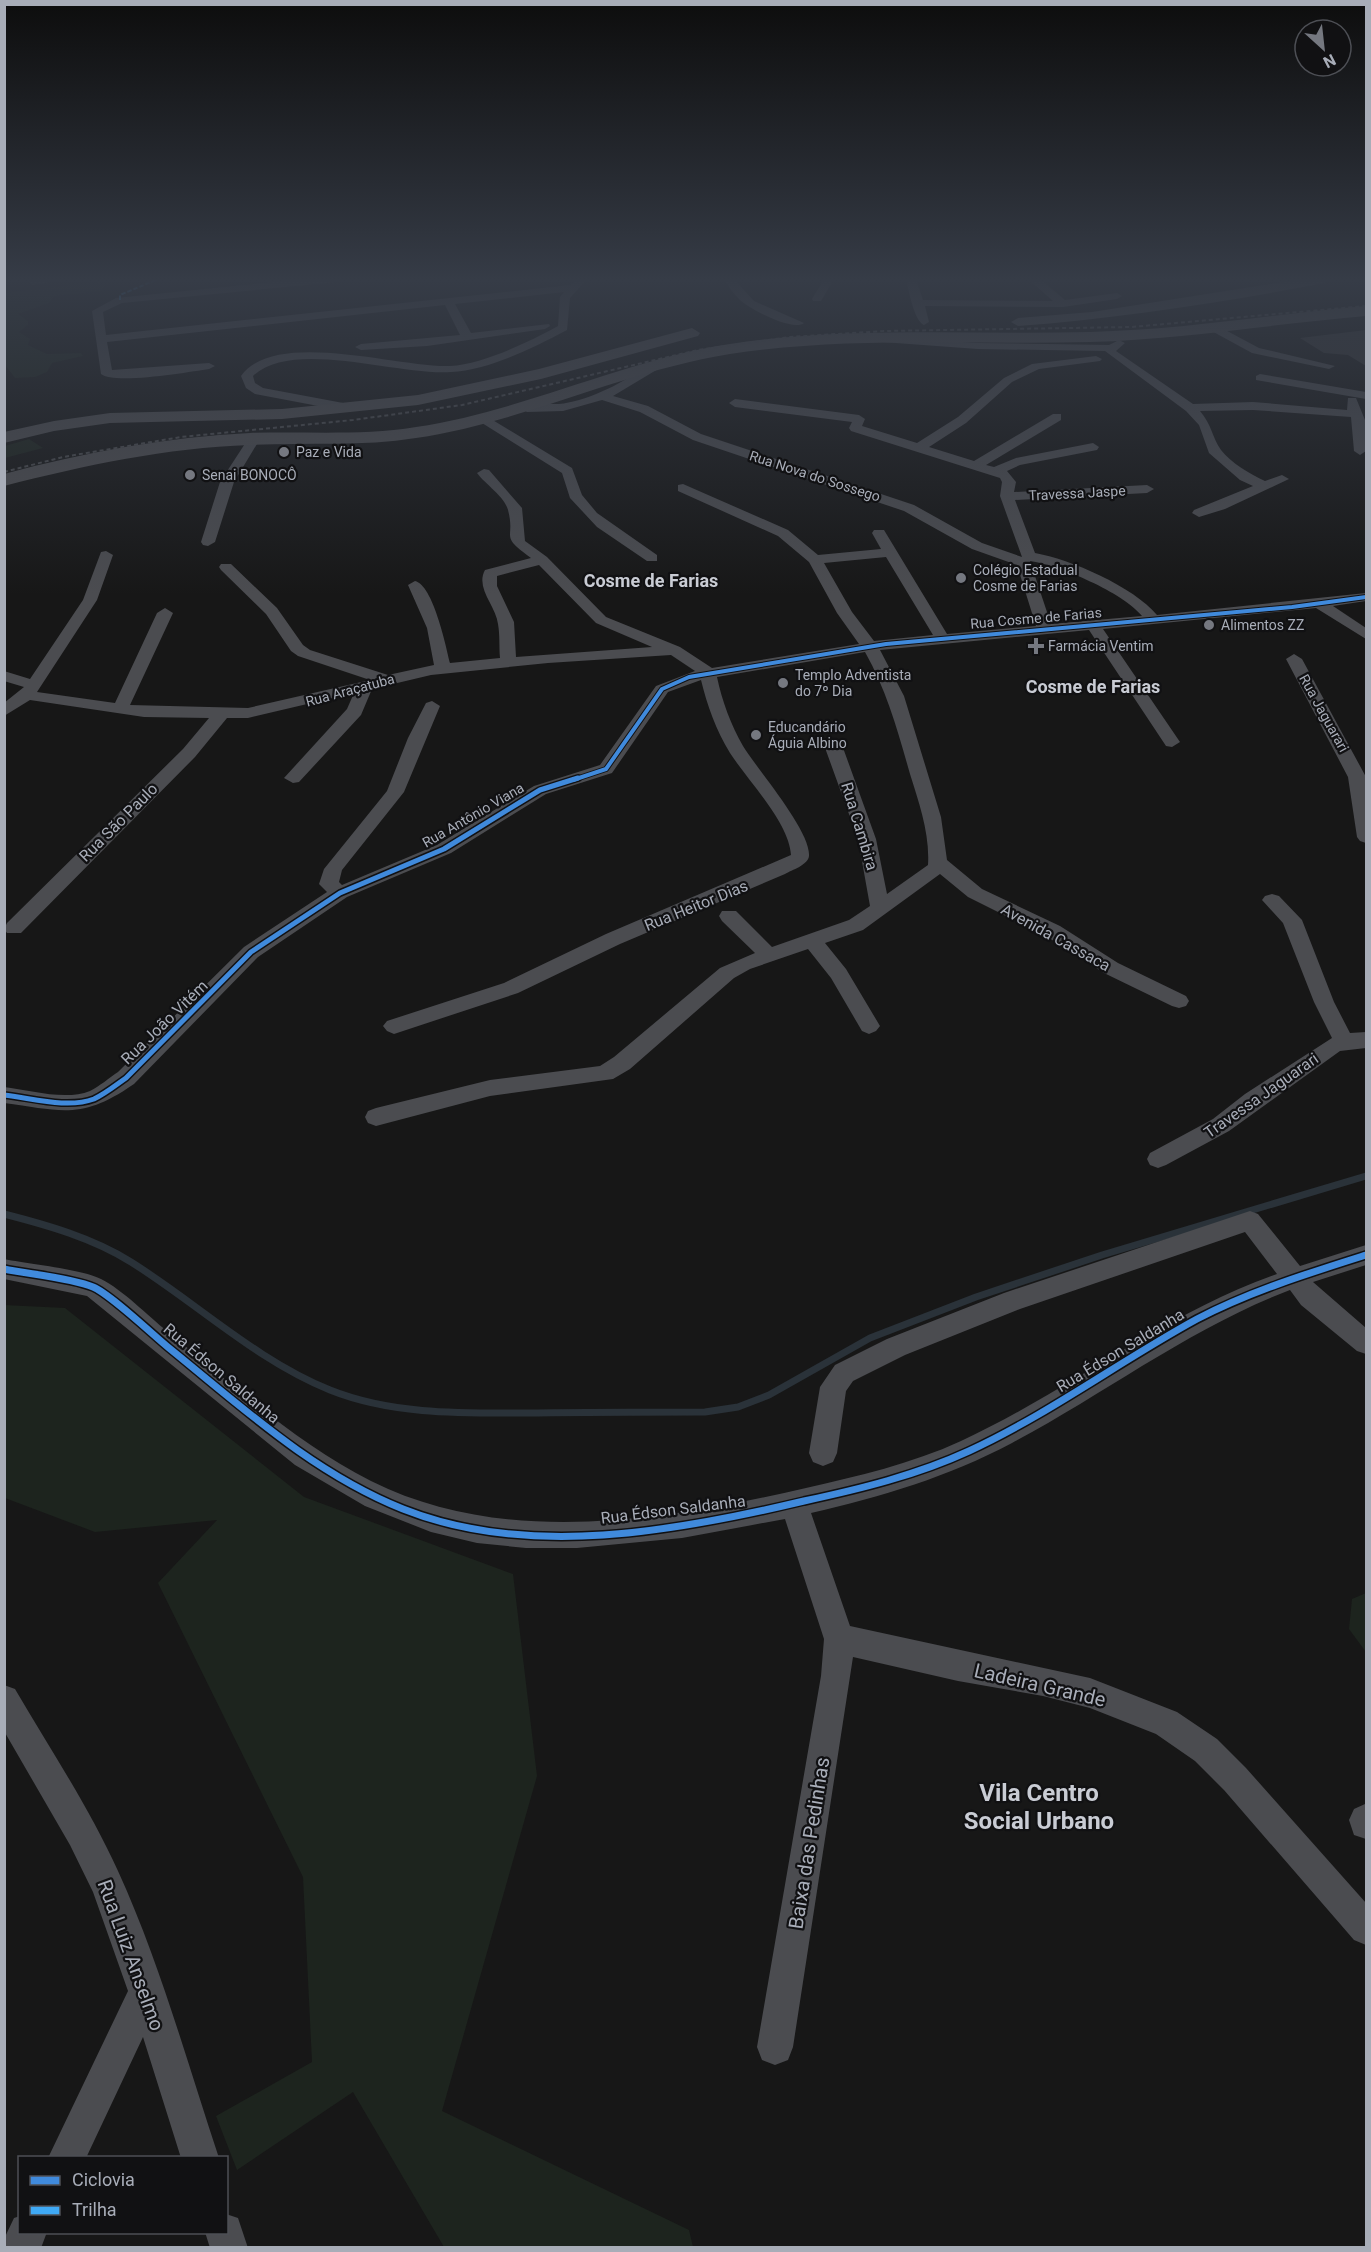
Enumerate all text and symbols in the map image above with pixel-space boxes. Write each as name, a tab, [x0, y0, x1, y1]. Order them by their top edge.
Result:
north arrow	[1293, 18, 1353, 78]
text: N	[1320, 50, 1339, 72]
place label: Paz e Vida	[296, 444, 362, 460]
marker: Paz e Vida	[277, 445, 291, 459]
street label: Rua Nova do Sossego	[748, 447, 882, 505]
place label: Senai BONOCÔ	[202, 466, 297, 483]
marker: Senai BONOCÔ	[183, 468, 197, 482]
street label: Travessa Jaspe	[1028, 482, 1126, 504]
place label: Colégio Estadual Cosme de Farias	[973, 562, 1078, 594]
district label: Cosme de Farias	[584, 570, 718, 591]
marker: Colégio Estadual Cosme de Farias	[954, 571, 968, 585]
street label: Rua Cosme de Farias	[970, 604, 1102, 632]
place label: Alimentos ZZ	[1221, 617, 1304, 633]
marker: Alimentos ZZ	[1202, 618, 1216, 632]
place label: Farmácia Ventim	[1048, 638, 1154, 654]
marker: Farmácia Ventim	[1029, 639, 1043, 653]
place label: Templo Adventista do 7º Dia	[795, 667, 911, 699]
street label: Rua Araçatuba	[304, 670, 396, 710]
street label: Rua Jaguarari	[1296, 671, 1352, 755]
marker: Templo Adventista do 7º Dia	[776, 676, 790, 690]
district label: Cosme de Farias	[1026, 676, 1160, 697]
place label: Educandário Águia Albino	[768, 719, 847, 751]
marker: Educandário Águia Albino	[749, 728, 763, 742]
street label: Rua São Paulo	[75, 779, 162, 866]
street label: Rua Antônio Viana	[419, 779, 527, 851]
street label: Rua Cambira	[837, 780, 882, 873]
street label: Rua Heitor Dias	[642, 876, 751, 935]
street label: Avenida Cassaca	[998, 900, 1114, 975]
street label: Rua João Vitém	[117, 976, 212, 1068]
street label: Travessa Jaguarari	[1200, 1049, 1322, 1142]
street label: Rua Édson Saldanha	[1053, 1305, 1188, 1396]
street label: Rua Édson Saldanha	[160, 1319, 284, 1427]
street label: Rua Édson Saldanha	[600, 1491, 747, 1528]
street label: Ladeira Grande	[972, 1658, 1108, 1712]
street label: Baixa das Pedinhas	[784, 1755, 834, 1931]
district label: Vila Centro Social Urbano	[964, 1779, 1114, 1835]
street label: Rua Luiz Anselmo	[93, 1876, 169, 2034]
legend	[18, 2156, 228, 2234]
text: Ciclovia	[72, 2169, 135, 2190]
text: Trilha	[72, 2199, 117, 2220]

